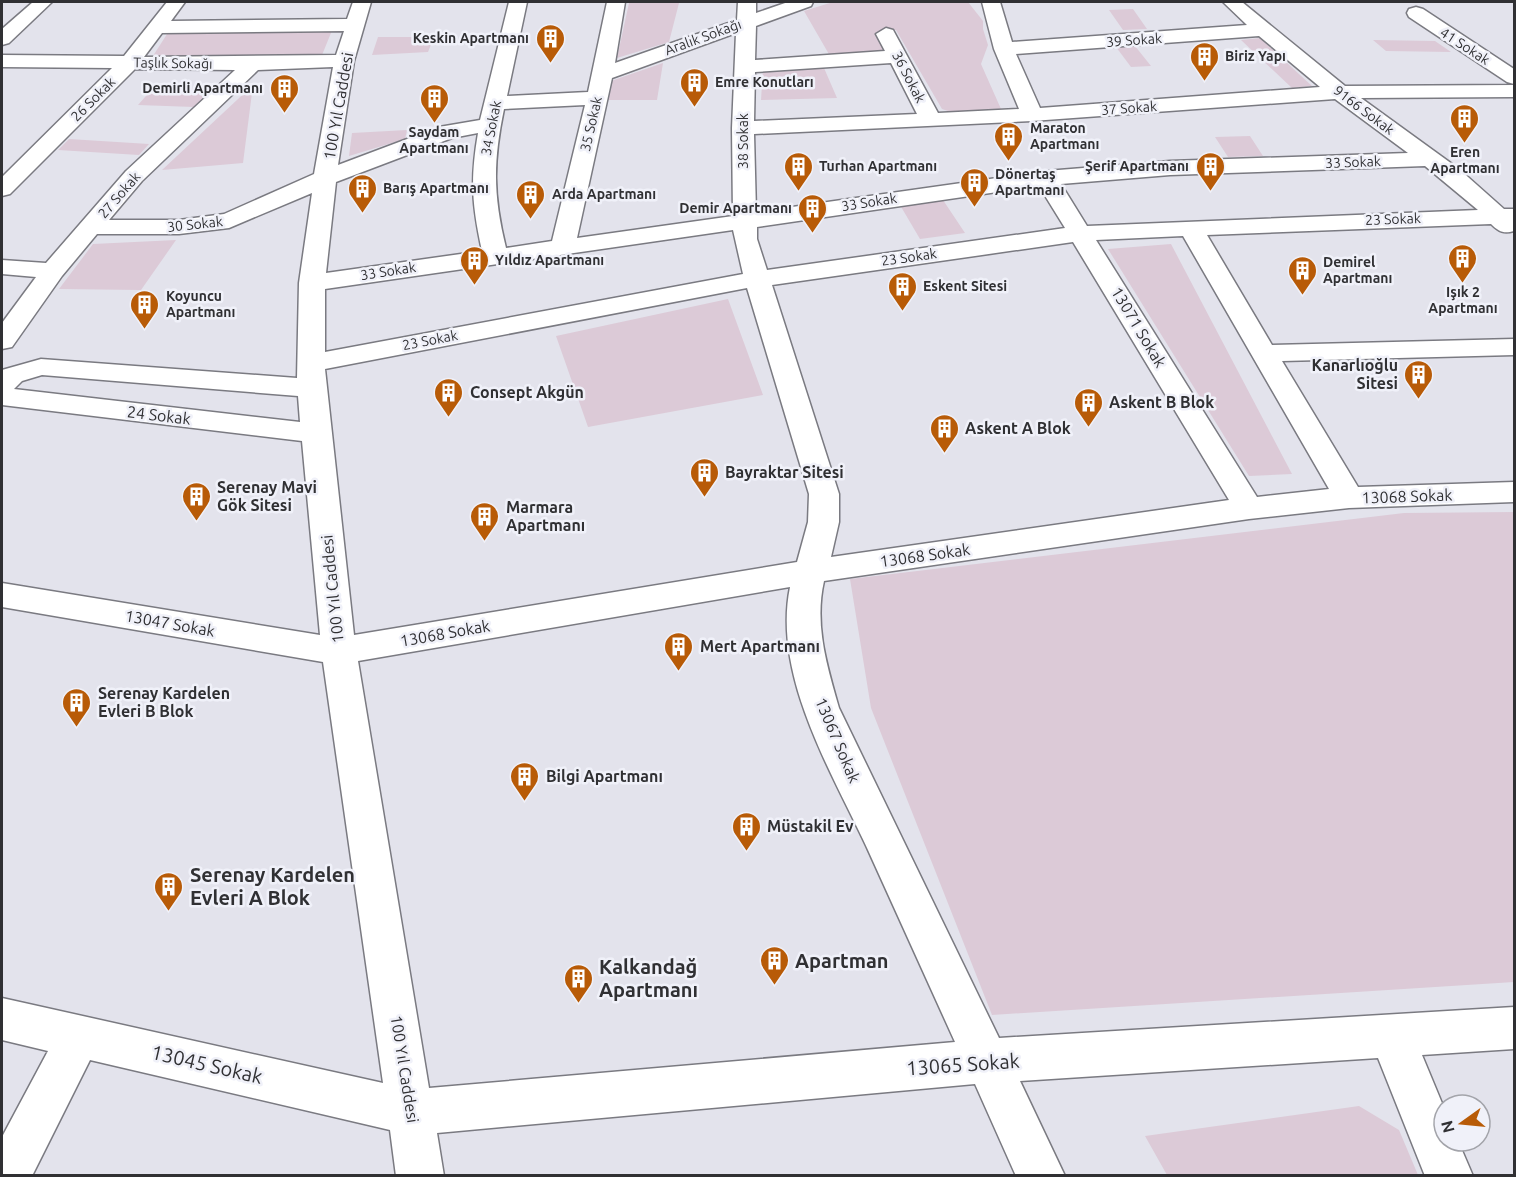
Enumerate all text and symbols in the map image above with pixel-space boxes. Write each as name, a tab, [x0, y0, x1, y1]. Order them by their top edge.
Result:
street label: Aralık Sokağı	[663, 16, 743, 58]
building icon: Keskin Apartmanı	[534, 22, 566, 64]
street label: 41 Sokak	[1437, 24, 1493, 68]
place label: Keskin Apartmanı	[413, 30, 529, 46]
street label: 39 Sokak	[1106, 30, 1162, 50]
building icon: Biriz Yapı	[1188, 40, 1220, 82]
street label: 36 Sokak	[889, 48, 929, 106]
place label: Biriz Yapı	[1225, 48, 1286, 64]
street label: 100 Yıl Caddesi	[320, 51, 356, 161]
street label: Taşlık Sokağı	[133, 54, 213, 72]
building icon: Emre Konutları	[678, 66, 710, 108]
building icon: Demirli Apartmanı	[268, 72, 300, 114]
street label: 26 Sokak	[68, 74, 118, 124]
place label: Emre Konutları	[715, 74, 814, 90]
place label: Demirli Apartmanı	[142, 80, 263, 96]
building icon: Saydam Apartmanı	[418, 82, 450, 124]
street label: 9166 Sokak	[1331, 82, 1397, 138]
street label: 35 Sokak	[577, 95, 605, 153]
street label: 37 Sokak	[1101, 98, 1157, 118]
street label: 34 Sokak	[478, 99, 504, 157]
building icon: Eren Apartmanı	[1449, 102, 1481, 144]
street label: 38 Sokak	[735, 113, 751, 169]
building icon: Maraton Apartmanı	[993, 120, 1025, 162]
place label: Maraton Apartmanı	[1030, 120, 1099, 152]
place label: Saydam Apartmanı	[399, 124, 469, 156]
place label: Eren Apartmanı	[1430, 144, 1500, 176]
building icon: Turhan Apartmanı	[782, 150, 814, 192]
building icon: Şerif Apartmanı	[1194, 150, 1226, 192]
street label: 33 Sokak	[1325, 153, 1381, 171]
place label: Turhan Apartmanı	[819, 158, 937, 174]
place label: Şerif Apartmanı	[1085, 158, 1189, 175]
building icon: Dönertaş Apartmanı	[958, 166, 990, 208]
place label: Dönertaş Apartmanı	[995, 166, 1064, 198]
street label: 27 Sokak	[95, 169, 143, 221]
building icon: Barış Apartmanı	[346, 172, 378, 214]
building icon: Arda Apartmanı	[515, 178, 547, 220]
place label: Barış Apartmanı	[383, 180, 489, 197]
place label: Arda Apartmanı	[552, 186, 656, 202]
street label: 33 Sokak	[840, 190, 898, 214]
building icon: Demir Apartmanı	[797, 192, 829, 234]
place label: Demir Apartmanı	[679, 200, 792, 216]
street label: 23 Sokak	[1365, 210, 1421, 228]
street label: 30 Sokak	[166, 213, 224, 235]
building icon: Işık 2 Apartmanı	[1447, 242, 1479, 284]
building icon: Yıldız Apartmanı	[458, 244, 490, 286]
street label: 23 Sokak	[880, 245, 938, 269]
place label: Yıldız Apartmanı	[495, 252, 604, 268]
building icon: Demirel Apartmanı	[1286, 254, 1318, 296]
place label: Demirel Apartmanı	[1323, 254, 1392, 286]
street label: 33 Sokak	[359, 259, 417, 283]
building icon: Eskent Sitesi	[886, 270, 918, 312]
place label: Eskent Sitesi	[923, 278, 1007, 294]
street label: 13071 Sokak	[1108, 283, 1170, 371]
place label: Işık 2 Apartmanı	[1428, 284, 1498, 316]
building icon: Koyuncu Apartmanı	[129, 288, 161, 330]
place label: Koyuncu Apartmanı	[166, 288, 235, 320]
street label: 23 Sokak	[401, 327, 459, 353]
place label: Kanarlıoğlu Sitesi	[1312, 356, 1398, 392]
building icon: Kanarlıoğlu Sitesi	[1403, 358, 1435, 400]
building icon: Consept Akgün	[433, 376, 465, 418]
place label: Consept Akgün	[470, 383, 584, 401]
building icon: Askent B Blok	[1072, 386, 1104, 428]
place label: Askent B Blok	[1109, 393, 1214, 411]
street label: 24 Sokak	[126, 402, 192, 428]
building icon: Askent A Blok	[928, 412, 960, 454]
place label: Askent A Blok	[965, 419, 1071, 437]
building icon: Bayraktar Sitesi	[688, 456, 720, 498]
place label: Bayraktar Sitesi	[725, 463, 844, 481]
place label: Serenay Mavi Gök Sitesi	[217, 478, 317, 514]
building icon: Serenay Mavi Gök Sitesi	[180, 480, 212, 522]
street label: 13068 Sokak	[1361, 485, 1453, 507]
place label: Marmara Apartmanı	[506, 498, 585, 534]
building icon: Marmara Apartmanı	[469, 500, 501, 542]
street label: 100 Yıl Caddesi	[317, 534, 347, 644]
street label: 13068 Sokak	[879, 540, 971, 570]
street label: 13047 Sokak	[124, 606, 216, 640]
street label: 13068 Sokak	[399, 616, 491, 650]
building icon: Mert Apartmanı	[663, 630, 695, 672]
place label: Mert Apartmanı	[700, 637, 820, 655]
place label: Serenay Kardelen Evleri B Blok	[98, 684, 230, 720]
building icon: Serenay Kardelen Evleri B Blok	[61, 686, 93, 728]
street label: 13067 Sokak	[812, 695, 864, 785]
building icon: Bilgi Apartmanı	[509, 760, 541, 802]
place label: Bilgi Apartmanı	[546, 767, 663, 785]
building icon: Müstakil Ev	[730, 810, 762, 852]
place label: Müstakil Ev	[767, 817, 854, 835]
place label: Serenay Kardelen Evleri A Blok	[190, 863, 355, 909]
building icon: Serenay Kardelen Evleri A Blok	[153, 870, 185, 912]
building icon: Apartman	[758, 944, 790, 986]
place label: Apartman	[795, 949, 889, 972]
place label: Kalkandağ Apartmanı	[599, 955, 698, 1001]
building icon: Kalkandağ Apartmanı	[562, 962, 594, 1004]
street label: 100 Yıl Caddesi	[388, 1014, 422, 1124]
street label: 13045 Sokak	[149, 1040, 265, 1088]
street label: 13065 Sokak	[906, 1049, 1020, 1079]
north arrow	[1432, 1093, 1492, 1153]
text: N	[1437, 1119, 1458, 1135]

